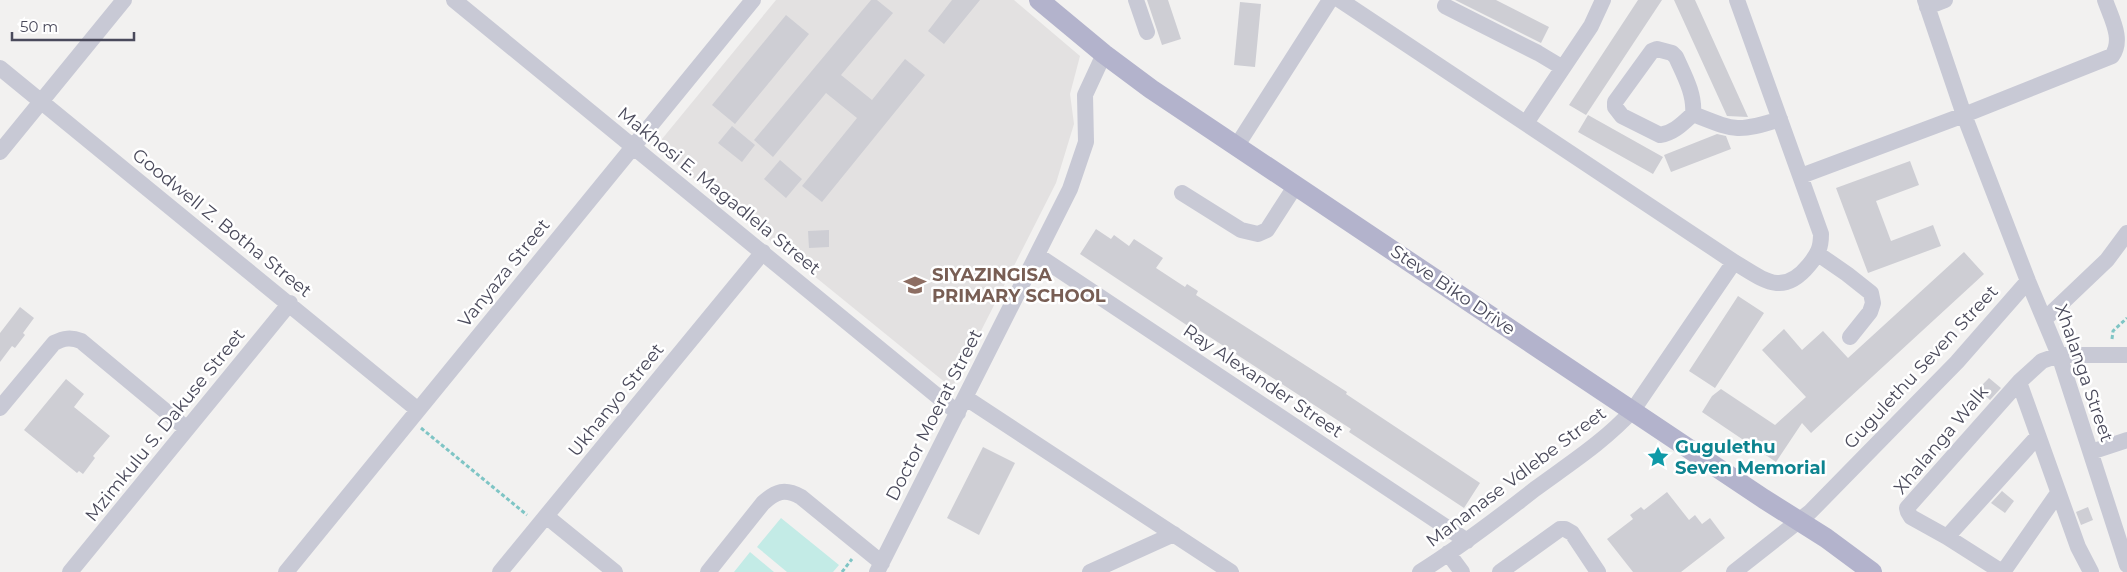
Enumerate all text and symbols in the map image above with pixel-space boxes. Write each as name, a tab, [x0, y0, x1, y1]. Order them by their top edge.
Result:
scale bar	[12, 10, 135, 42]
text: 50 m	[20, 17, 58, 36]
street label: Makhosi E. Magadlela Street	[613, 102, 825, 280]
street label: Goodwell Z. Botha Street	[128, 144, 316, 302]
street label: Vanyaza Street	[454, 214, 554, 332]
street label: Steve Biko Drive	[1386, 240, 1520, 340]
place label: SIYAZINGISA PRIMARY SCHOOL	[932, 264, 1106, 307]
school or university icon: SIYAZINGISA PRIMARY SCHOOL	[902, 272, 928, 298]
street label: Gugulethu Seven Street	[1839, 281, 2003, 453]
street label: Xhalanga Street	[2050, 301, 2118, 445]
street label: Ray Alexander Street	[1179, 319, 1347, 443]
street label: Mzimkulu S. Dakuse Street	[80, 324, 250, 526]
street label: Doctor Moerat Street	[881, 326, 987, 504]
street label: Ukhanyo Street	[564, 339, 668, 461]
street label: Xhalanga Walk	[1889, 381, 1993, 499]
street label: Mananase Vdlebe Street	[1422, 402, 1610, 552]
place label: Gugulethu Seven Memorial	[1675, 436, 1826, 479]
place icon: Gugulethu Seven Memorial	[1645, 444, 1671, 470]

